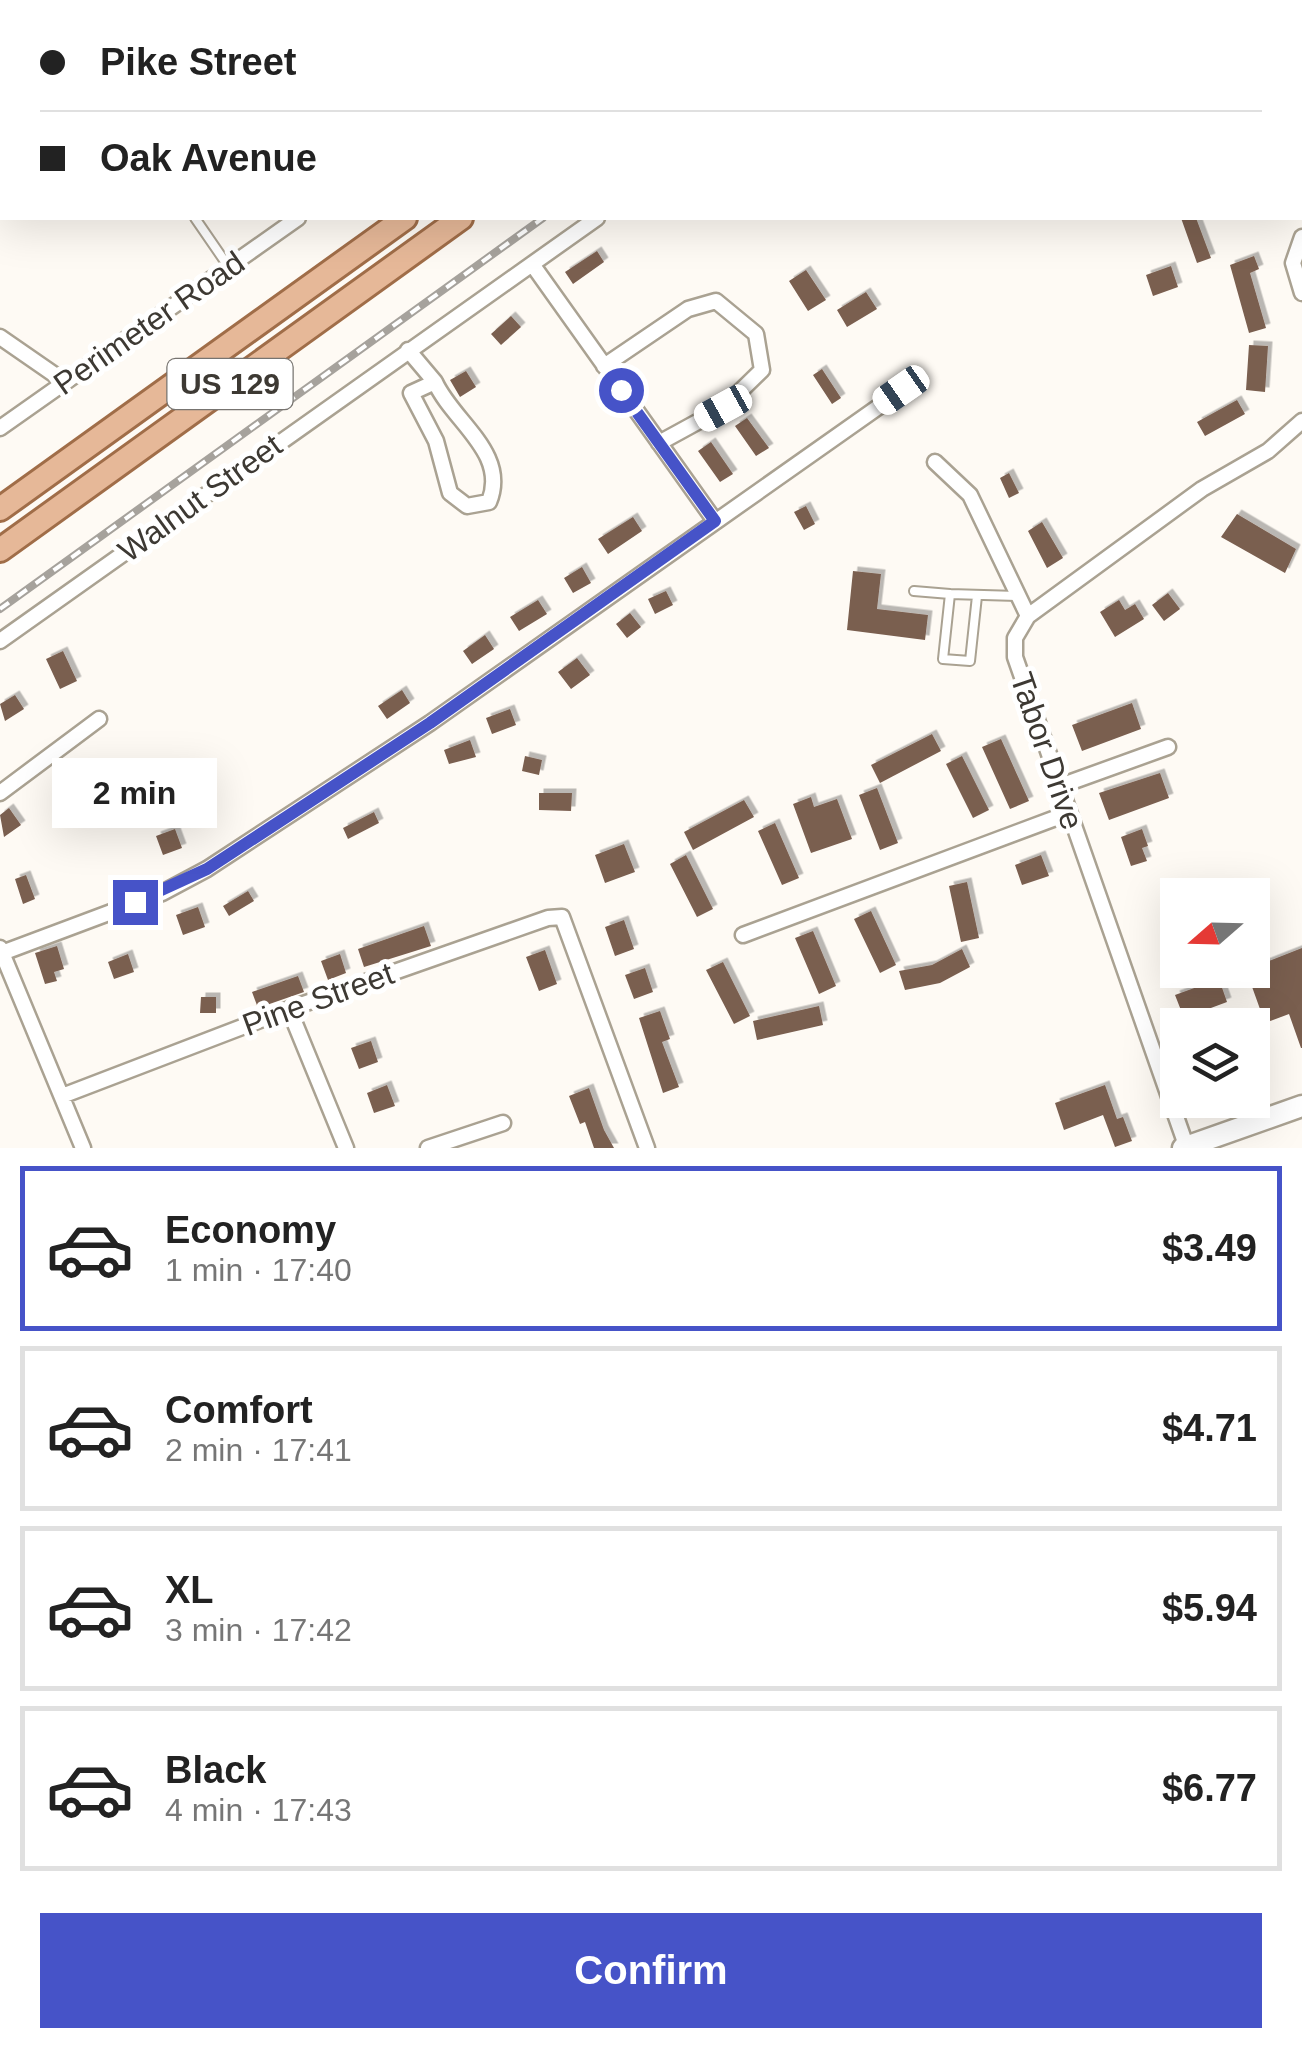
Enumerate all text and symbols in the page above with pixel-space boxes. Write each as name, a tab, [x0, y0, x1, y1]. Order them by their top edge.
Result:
text: Pike Street	[100, 41, 296, 83]
text: Oak Avenue	[100, 137, 317, 179]
street label: Perimeter Road	[47, 244, 251, 402]
road number: US 129	[168, 359, 292, 409]
car	[868, 361, 934, 419]
route start	[599, 368, 644, 413]
car	[689, 380, 757, 436]
street label: Walnut Street	[111, 427, 289, 569]
street label: Tabor Drive	[1003, 668, 1091, 834]
callout: 2 min	[52, 757, 218, 827]
text: 2 min	[93, 775, 176, 811]
north arrow	[1160, 878, 1270, 988]
map controls	[1160, 878, 1270, 1118]
route end	[113, 880, 158, 925]
street label: Pine Street	[237, 955, 399, 1043]
button: layers	[1160, 1008, 1270, 1118]
icon: car	[45, 1204, 135, 1294]
text: Economy	[165, 1209, 336, 1251]
text: $3.49	[1162, 1227, 1257, 1269]
text: 1 min · 17:40	[165, 1252, 352, 1288]
icon: car	[45, 1384, 135, 1474]
text: Comfort	[165, 1389, 313, 1431]
text: $4.71	[1162, 1407, 1257, 1449]
text: 2 min · 17:41	[165, 1432, 352, 1468]
icon: car	[45, 1564, 135, 1654]
text: XL	[165, 1569, 214, 1611]
text: $5.94	[1162, 1587, 1257, 1629]
text: 3 min · 17:42	[165, 1612, 352, 1648]
icon: car	[45, 1744, 135, 1834]
text: Black	[165, 1749, 266, 1791]
text: $6.77	[1162, 1767, 1257, 1809]
text: 4 min · 17:43	[165, 1792, 352, 1828]
button: Confirm	[40, 1913, 1262, 2028]

